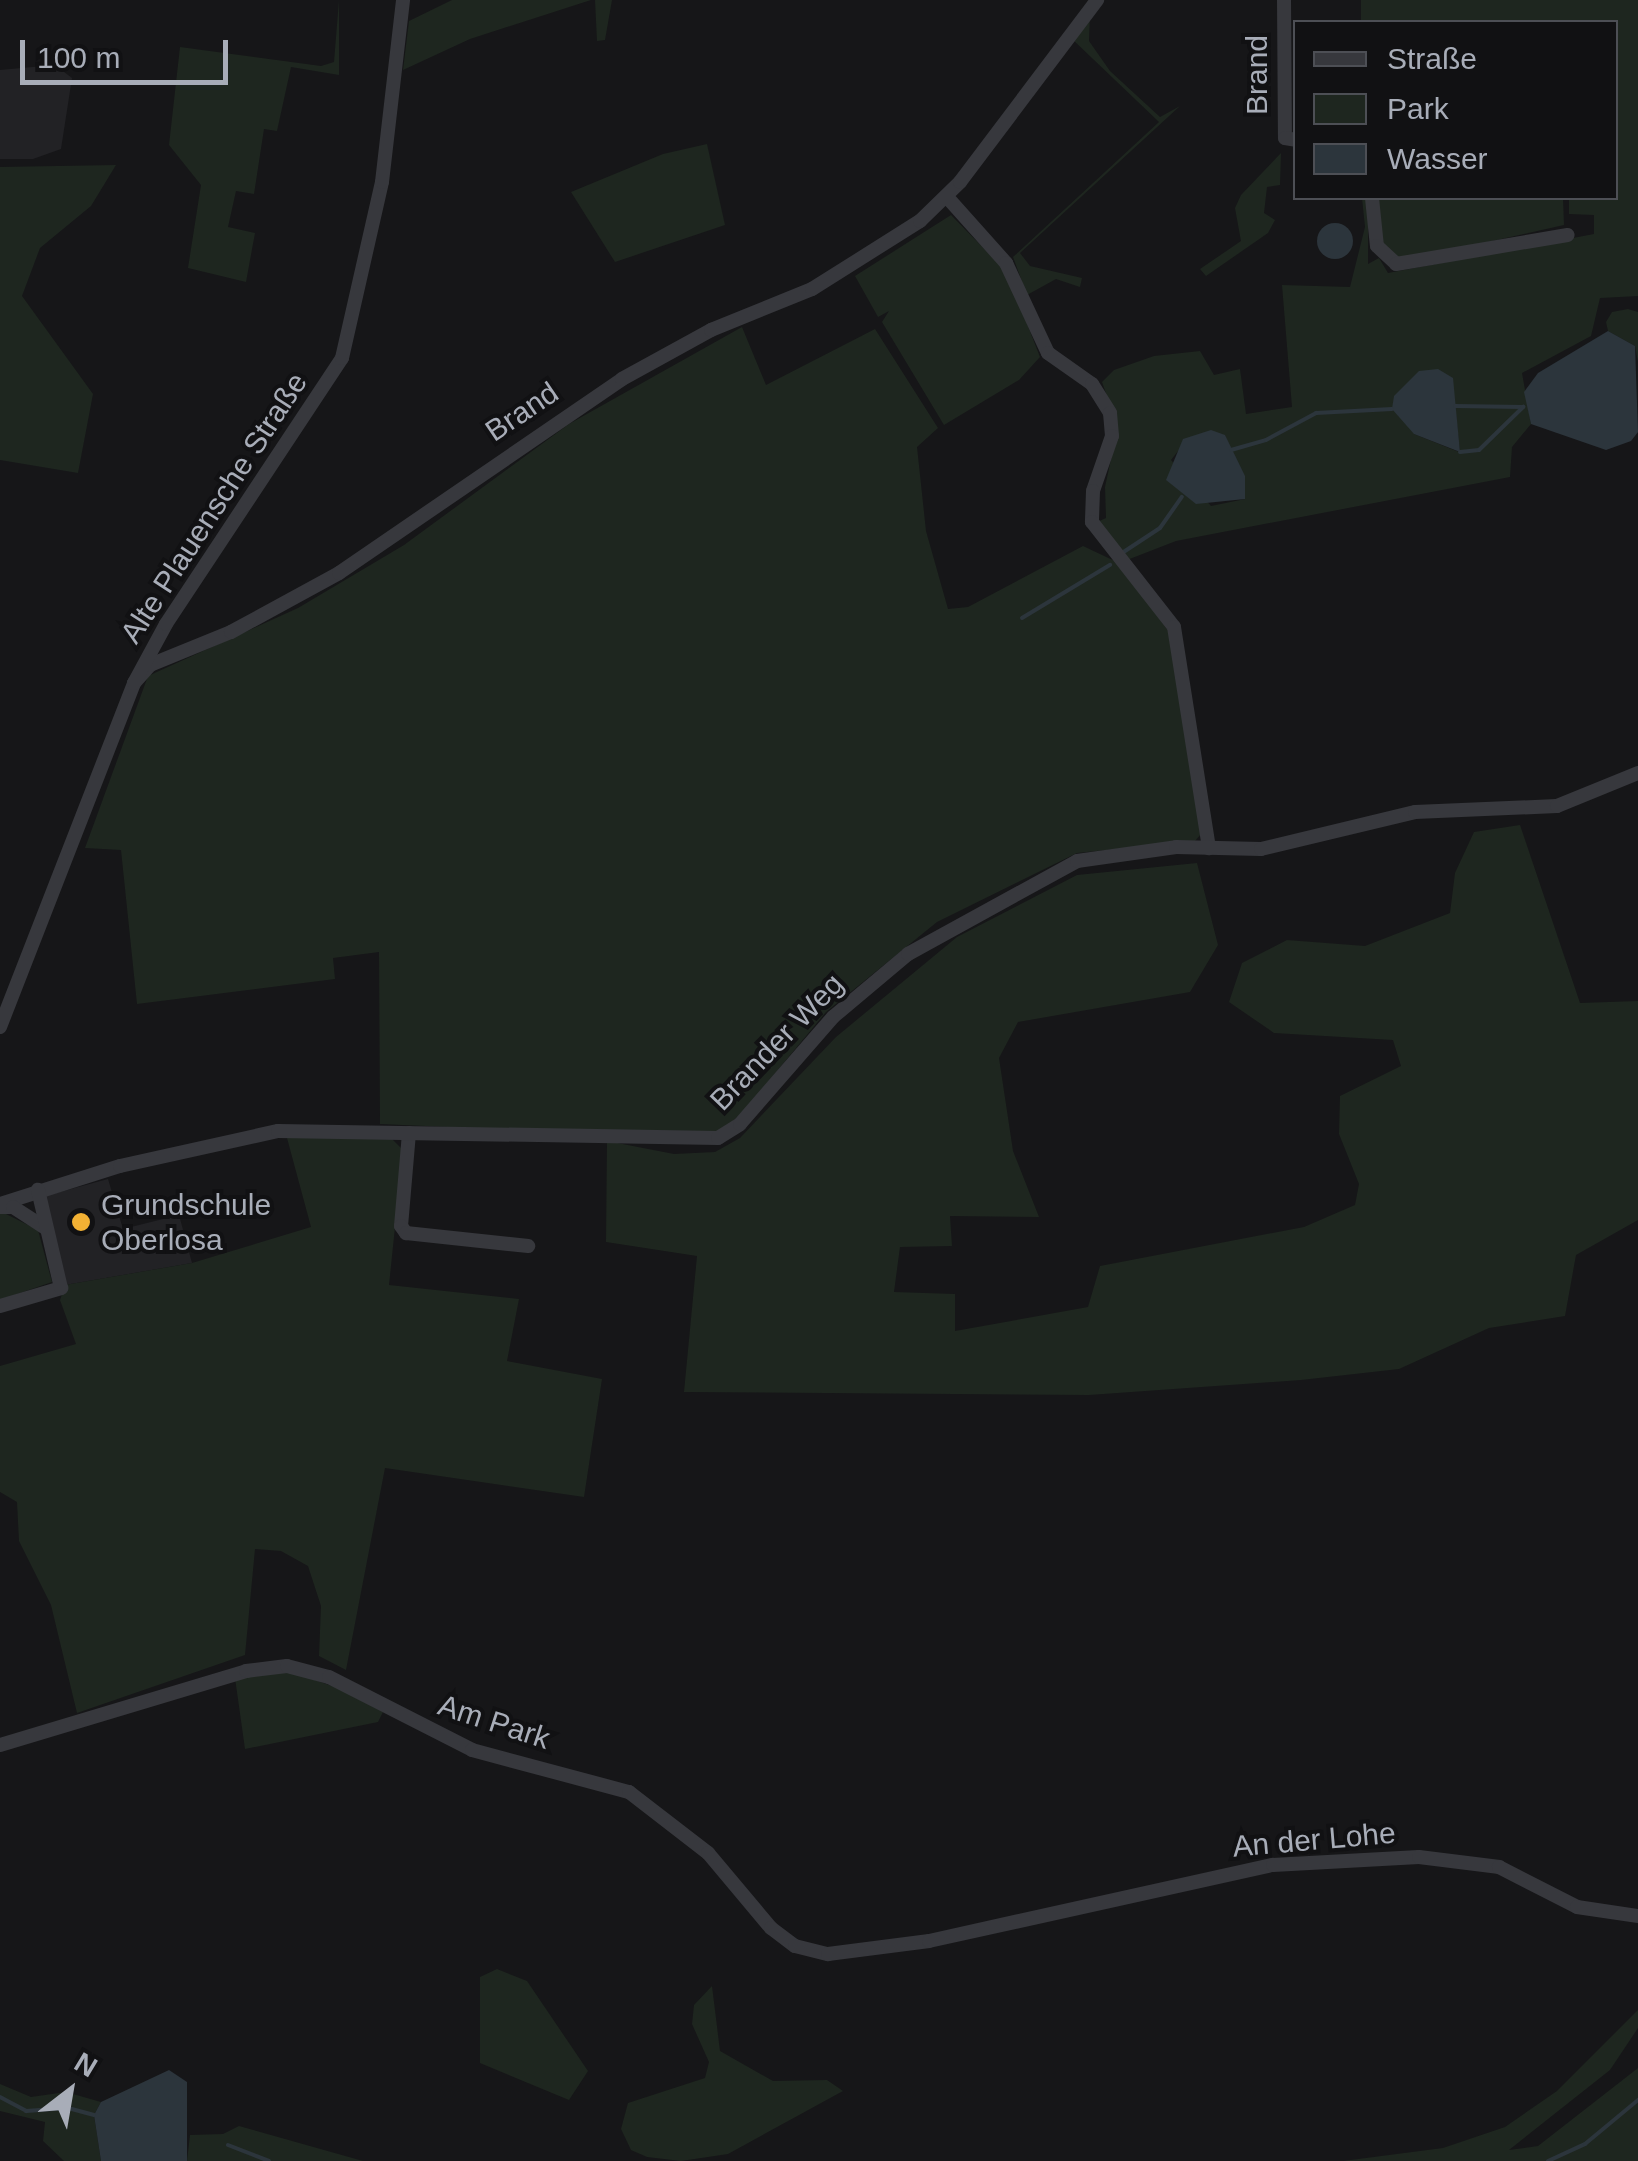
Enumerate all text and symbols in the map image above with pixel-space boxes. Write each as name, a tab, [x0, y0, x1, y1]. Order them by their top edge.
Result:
scale bar	[25, 20, 232, 82]
legend	[1293, 20, 1618, 200]
street label: Brand	[1239, 35, 1275, 115]
text: 100 m	[37, 41, 120, 74]
text: Straße	[1387, 42, 1477, 75]
text: Park	[1387, 92, 1449, 125]
text: Wasser	[1387, 142, 1488, 175]
street label: Alte Plauensche Straße	[113, 366, 315, 650]
street label: Brand	[479, 375, 565, 449]
street label: Brander Weg	[703, 966, 851, 1118]
place label: Grundschule Oberlosa	[101, 1187, 271, 1258]
marker: Grundschule Oberlosa	[70, 1211, 92, 1233]
street label: Am Park	[434, 1687, 554, 1757]
street label: An der Lohe	[1231, 1815, 1397, 1865]
north arrow	[20, 2041, 120, 2141]
text: N	[69, 2046, 102, 2083]

